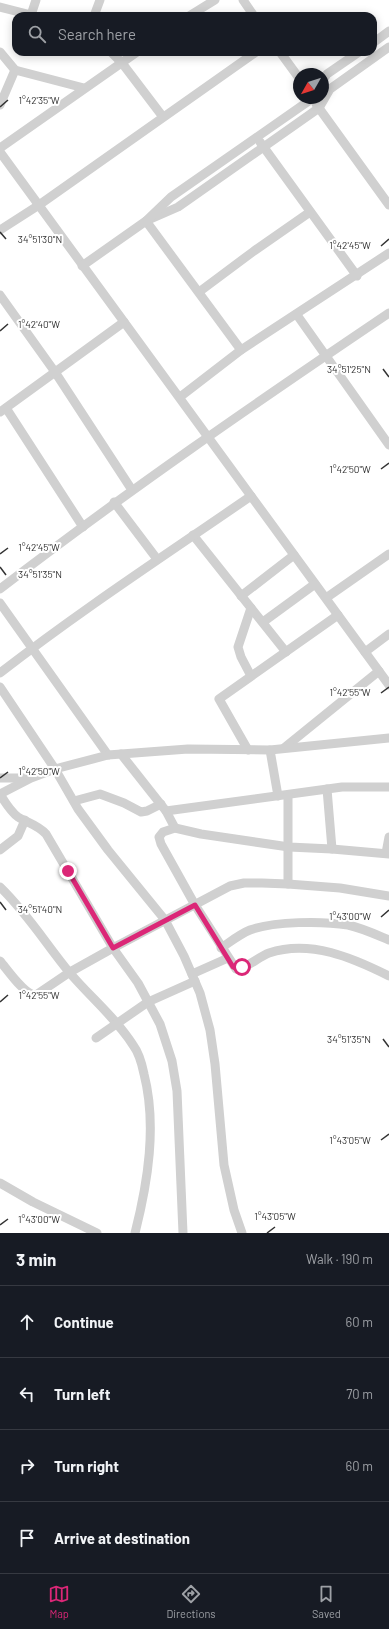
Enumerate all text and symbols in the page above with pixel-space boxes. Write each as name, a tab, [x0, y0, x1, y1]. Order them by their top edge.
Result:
search box	[12, 12, 377, 56]
icon: search	[26, 23, 48, 45]
text: Search here	[58, 25, 136, 43]
north arrow	[293, 68, 329, 104]
text: 1°42'35"W	[18, 94, 60, 106]
text: 34°51'30"N	[18, 233, 62, 245]
text: 1°42'45"W	[329, 239, 371, 251]
text: 1°42'40"W	[18, 318, 60, 330]
text: 34°51'25"N	[327, 363, 371, 375]
text: 1°42'50"W	[329, 463, 371, 475]
text: 1°42'45"W	[18, 541, 60, 553]
text: 34°51'35"N	[18, 568, 62, 580]
text: 1°42'55"W	[329, 686, 371, 698]
text: 1°42'50"W	[18, 765, 60, 777]
route end	[59, 862, 77, 880]
text: 34°51'40"N	[18, 903, 62, 915]
text: 1°43'00"W	[329, 910, 371, 922]
route start	[233, 958, 251, 976]
text: 1°42'55"W	[18, 989, 60, 1001]
text: 34°51'35"N	[327, 1033, 371, 1045]
text: 1°43'05"W	[329, 1134, 371, 1146]
text: 1°43'05"W	[254, 1210, 296, 1222]
text: 1°43'00"W	[18, 1213, 60, 1225]
text: 3 min	[16, 1249, 56, 1269]
text: Walk · 190 m	[306, 1251, 373, 1267]
icon: ahead	[16, 1311, 38, 1333]
text: Continue	[54, 1313, 114, 1331]
text: 60 m	[346, 1314, 373, 1330]
icon: left	[16, 1383, 38, 1405]
text: Turn left	[54, 1385, 110, 1403]
text: 70 m	[346, 1386, 373, 1402]
icon: right	[16, 1455, 38, 1477]
text: Turn right	[54, 1457, 119, 1475]
text: 60 m	[346, 1458, 373, 1474]
icon: arrive	[16, 1527, 38, 1549]
text: Arrive at destination	[54, 1529, 190, 1547]
tab: Map	[48, 1583, 70, 1620]
tab: Directions	[166, 1583, 216, 1620]
tab: Saved	[312, 1583, 341, 1620]

